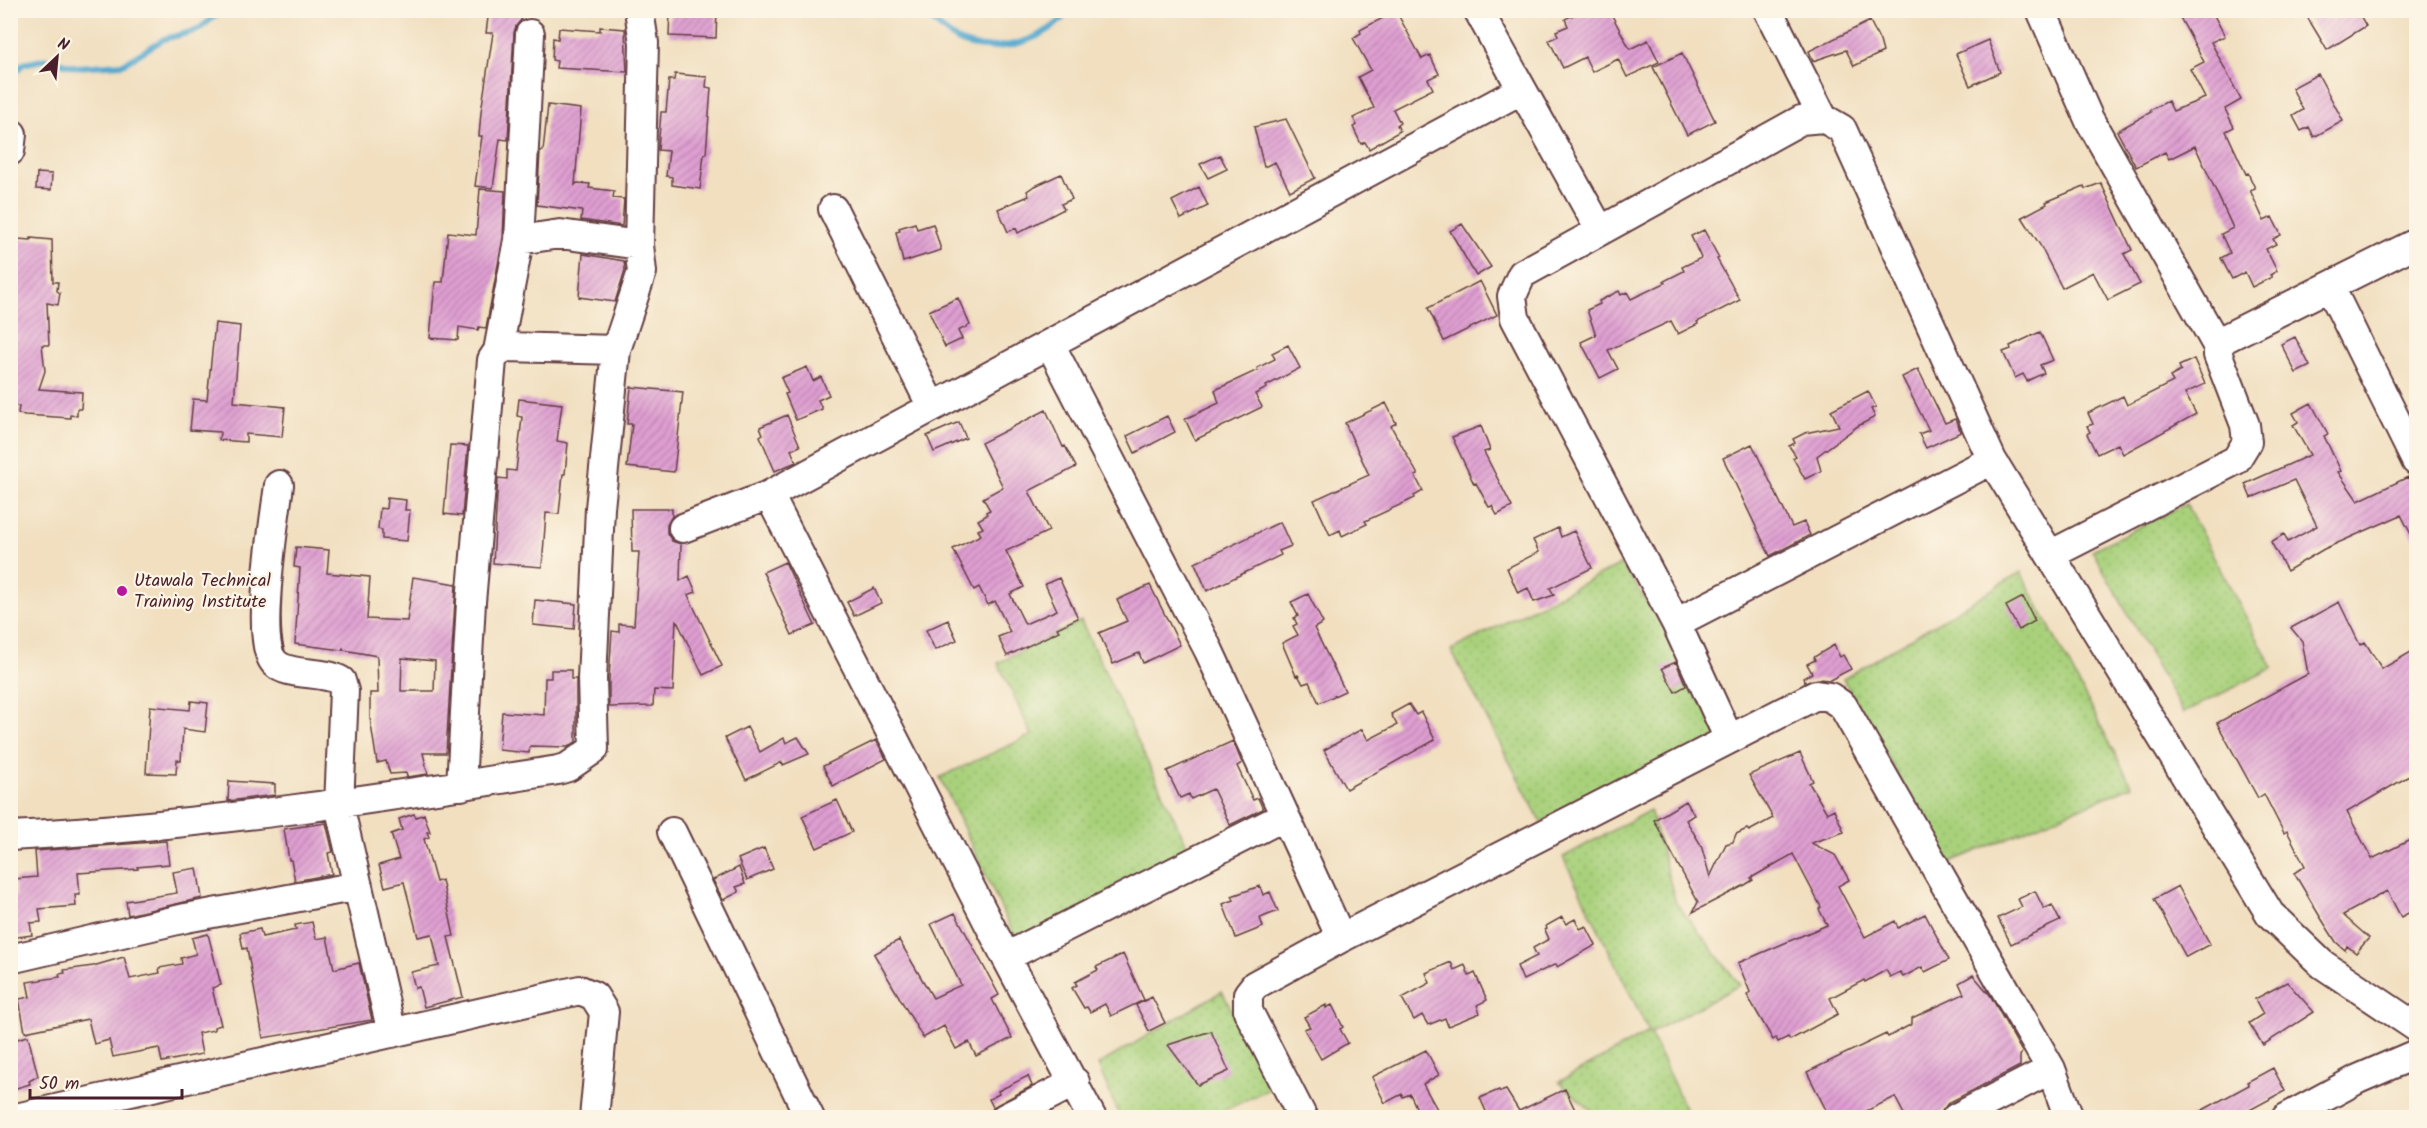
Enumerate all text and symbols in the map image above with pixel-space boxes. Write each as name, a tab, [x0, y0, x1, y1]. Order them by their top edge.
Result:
north arrow	[27, 27, 87, 87]
text: N	[53, 31, 73, 58]
place label: Utawala Technical Training Institute	[134, 567, 272, 617]
marker: Utawala Technical Training Institute	[115, 584, 129, 598]
scale bar	[30, 1062, 182, 1100]
text: 50 m	[39, 1070, 79, 1099]

